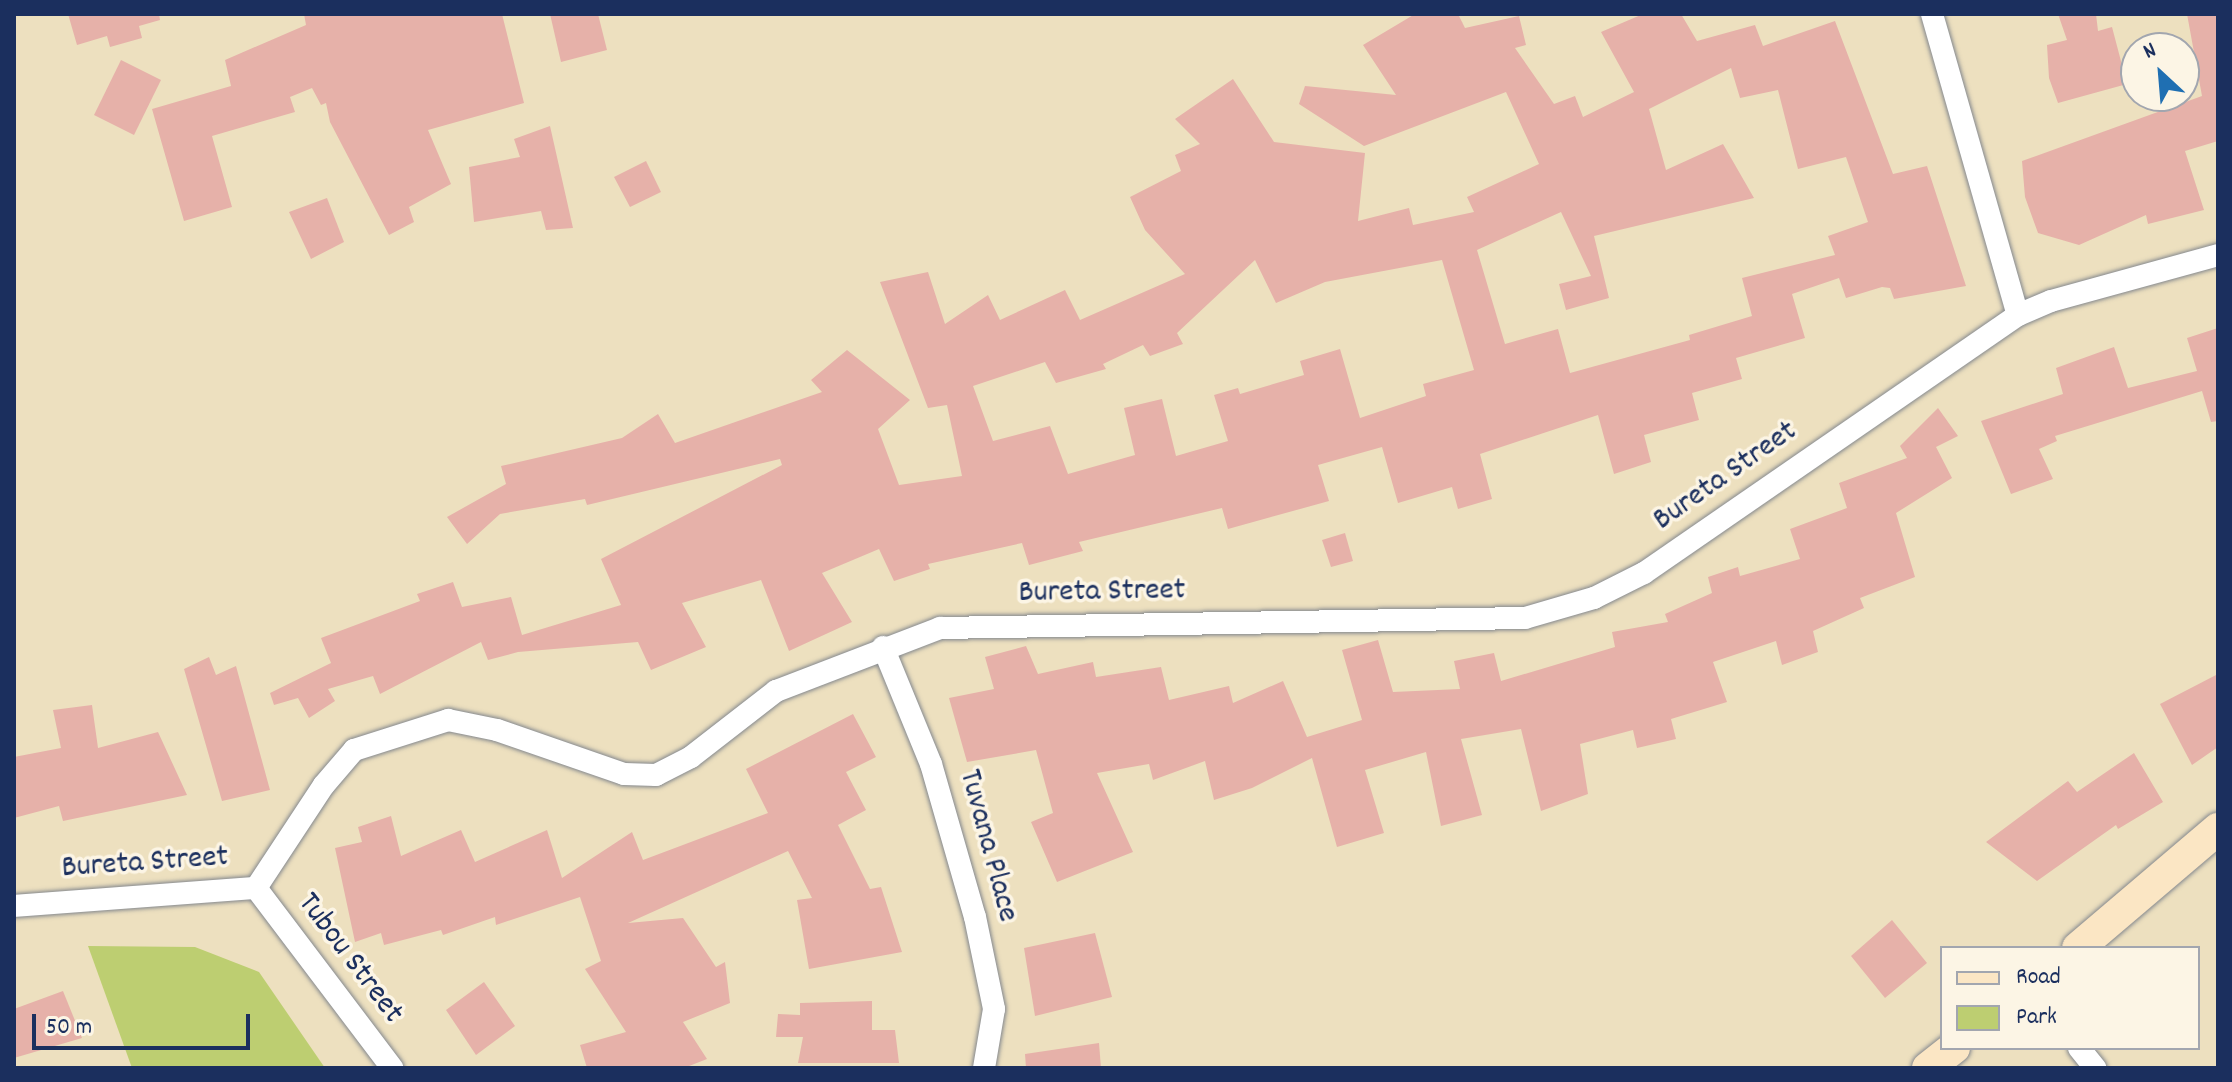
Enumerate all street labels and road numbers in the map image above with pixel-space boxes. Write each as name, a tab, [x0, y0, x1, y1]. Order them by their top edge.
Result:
street label: Bureta Street	[1647, 413, 1805, 541]
street label: Bureta Street	[1018, 572, 1186, 614]
street label: Tuvana Place	[948, 766, 1026, 926]
street label: Bureta Street	[60, 839, 230, 889]
street label: Tubou Street	[287, 886, 411, 1032]

